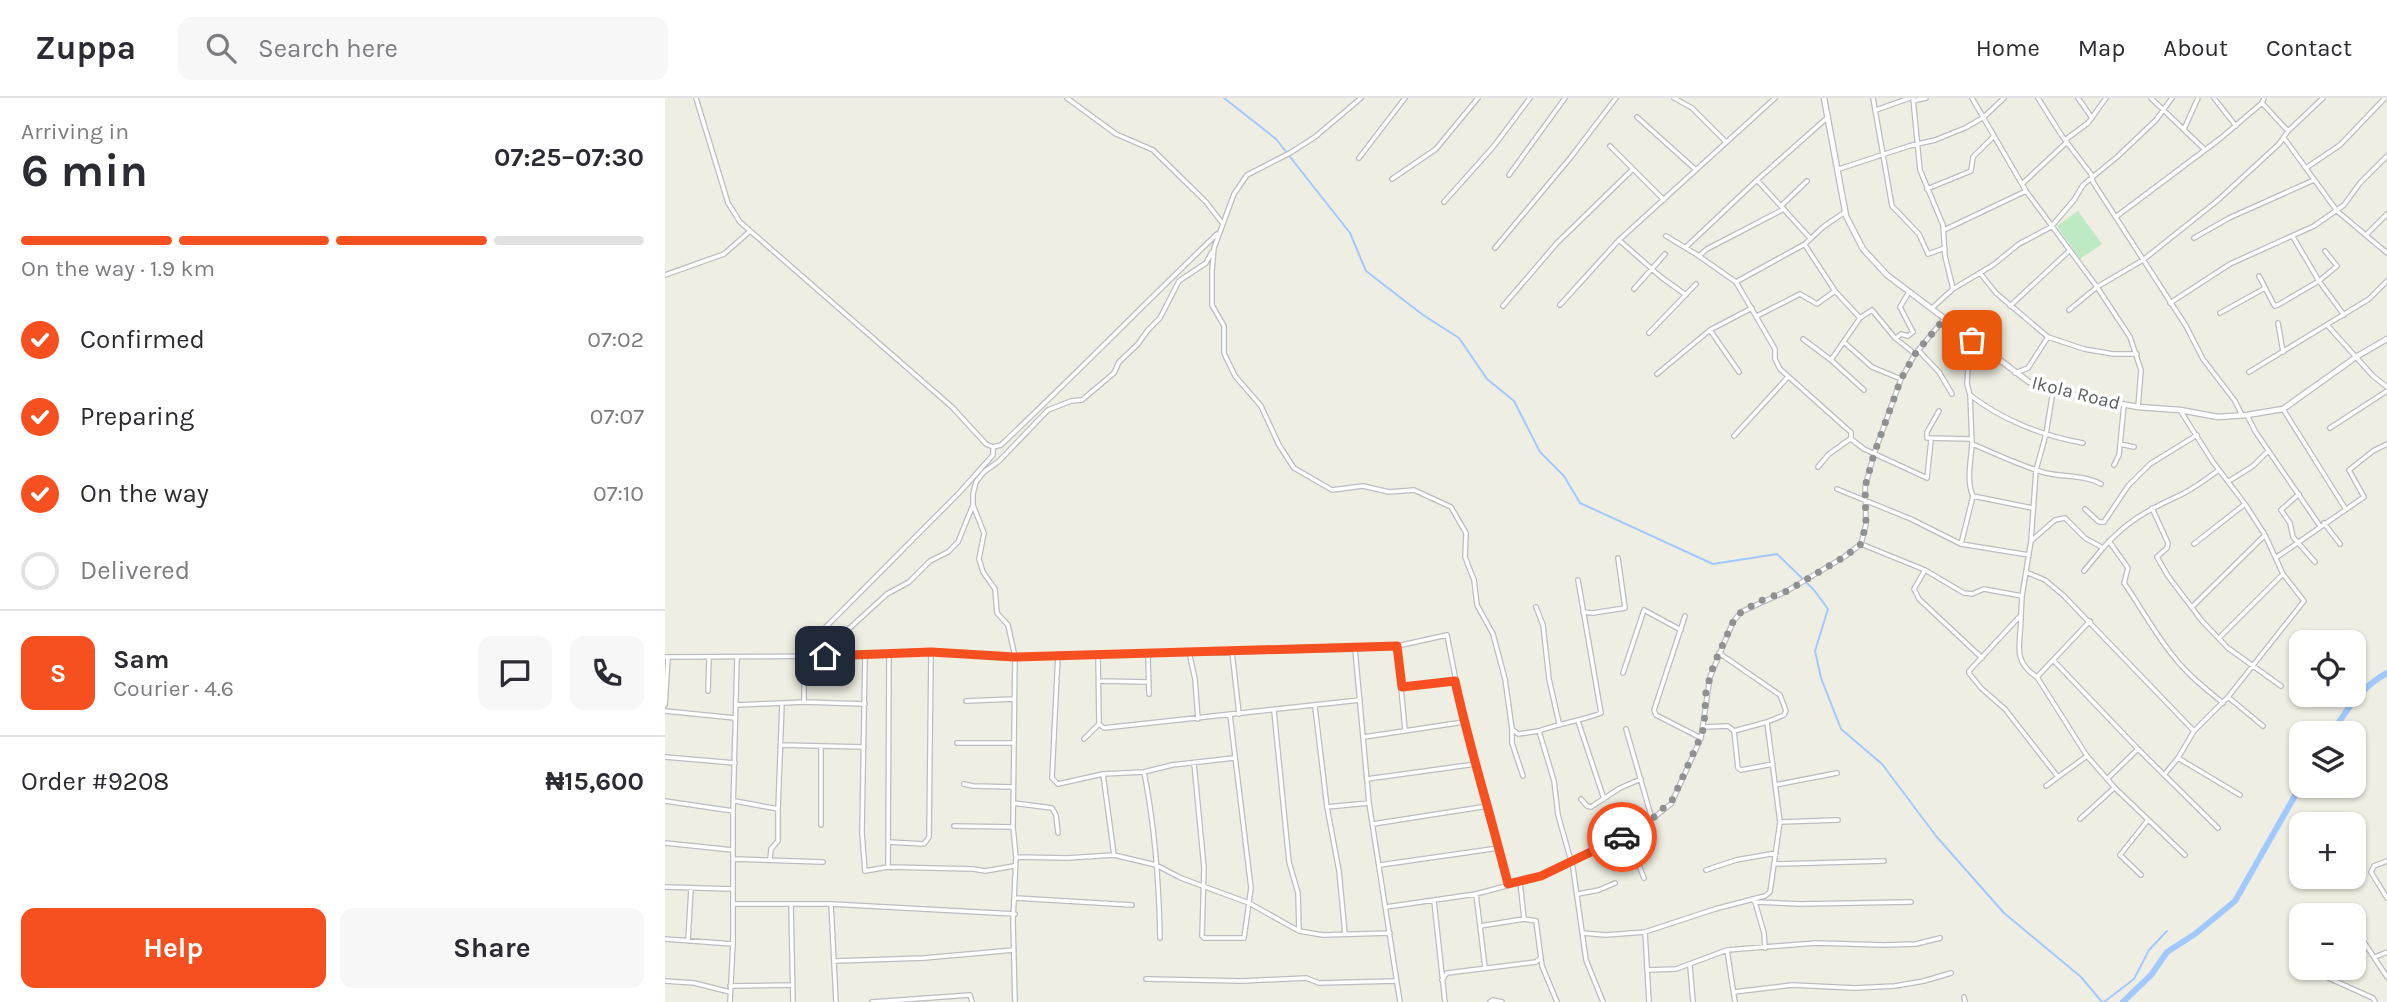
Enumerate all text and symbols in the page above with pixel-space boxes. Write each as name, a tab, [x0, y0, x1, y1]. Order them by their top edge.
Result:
search box	[178, 17, 668, 80]
text: Zuppa	[35, 29, 136, 67]
icon: search	[202, 29, 240, 67]
text: Search here	[258, 33, 398, 64]
text: Home	[1976, 34, 2040, 62]
text: Map	[2078, 34, 2125, 62]
text: About	[2163, 34, 2228, 62]
text: Contact	[2266, 34, 2352, 62]
text: Arriving in	[21, 118, 129, 145]
text: 07:25–07:30	[494, 142, 644, 173]
text: 6 min	[21, 144, 148, 198]
text: On the way · 1.9 km	[21, 255, 215, 282]
pin	[1942, 310, 2002, 370]
icon: check	[21, 321, 59, 359]
icon: bag	[1953, 321, 1991, 359]
text: Confirmed	[80, 324, 205, 355]
text: 07:02	[587, 326, 644, 353]
street label: Ikola Road	[2029, 371, 2123, 415]
icon: check	[21, 398, 59, 436]
text: Preparing	[80, 401, 194, 432]
text: 07:07	[590, 403, 644, 430]
icon: check	[21, 475, 59, 513]
text: On the way	[80, 478, 209, 509]
text: 07:10	[593, 480, 644, 507]
text: Delivered	[80, 555, 190, 586]
pin	[795, 626, 855, 686]
map controls	[2289, 630, 2366, 980]
button: locate	[2289, 630, 2366, 707]
button: chat	[478, 636, 552, 710]
button: phone	[570, 636, 644, 710]
icon: home	[806, 637, 844, 675]
text: Sam	[113, 644, 169, 675]
text: S	[50, 658, 66, 689]
text: Courier · 4.6	[113, 675, 234, 702]
button: layers	[2289, 721, 2366, 798]
text: Order #9208	[21, 766, 169, 797]
text: ₦15,600	[546, 766, 644, 797]
courier	[1587, 802, 1657, 872]
button: +	[2289, 812, 2366, 889]
icon: car	[1603, 818, 1641, 856]
button: −	[2289, 903, 2366, 980]
button: Help	[21, 908, 326, 988]
button: Share	[340, 908, 644, 988]

